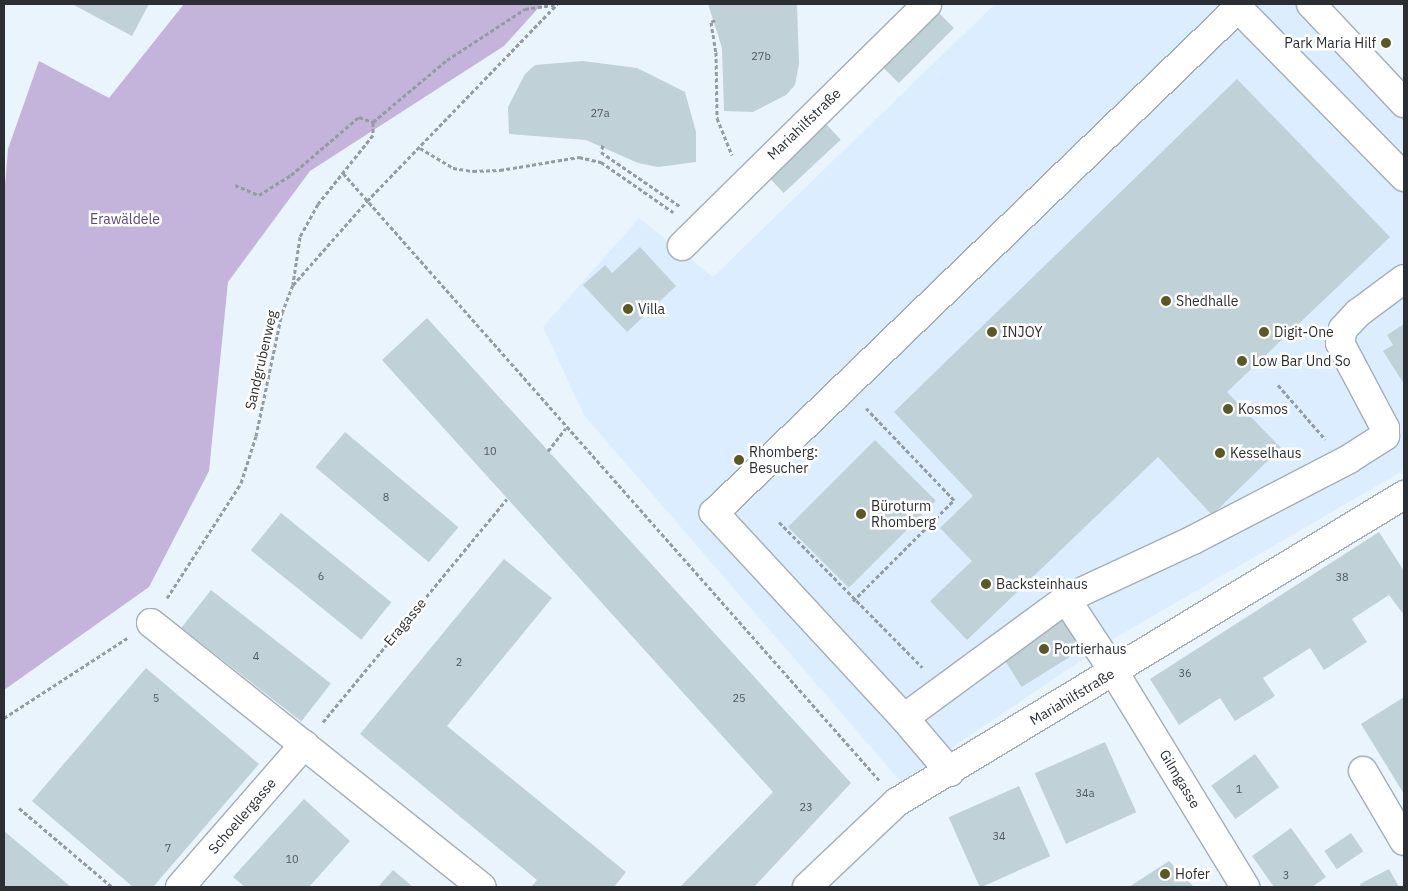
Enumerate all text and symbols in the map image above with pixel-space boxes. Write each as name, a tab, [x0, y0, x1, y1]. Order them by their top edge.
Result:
place label: Park Maria Hilf	[1284, 35, 1376, 51]
marker: Park Maria Hilf	[1380, 37, 1392, 49]
house number: 27b	[751, 49, 771, 63]
street label: Mariahilfstraße	[764, 85, 844, 163]
house number: 27a	[590, 106, 610, 120]
park label: Erawäldele	[90, 211, 160, 227]
place label: Shedhalle	[1176, 293, 1239, 309]
marker: Shedhalle	[1160, 295, 1172, 307]
place label: Villa	[638, 301, 665, 317]
marker: Villa	[622, 303, 634, 315]
street label: Sandgrubenweg	[241, 309, 281, 411]
place label: INJOY	[1002, 324, 1042, 340]
place label: Digit-One	[1274, 324, 1334, 340]
marker: INJOY	[986, 326, 998, 338]
marker: Digit-One	[1258, 326, 1270, 338]
place label: Low Bar Und So	[1252, 353, 1351, 369]
marker: Low Bar Und So	[1236, 355, 1248, 367]
place label: Kosmos	[1238, 401, 1288, 417]
marker: Kosmos	[1222, 403, 1234, 415]
house number: 10	[483, 444, 497, 458]
place label: Rhomberg: Besucher	[749, 444, 818, 477]
place label: Kesselhaus	[1230, 445, 1301, 461]
marker: Kesselhaus	[1214, 447, 1226, 459]
marker: Rhomberg: Besucher	[733, 454, 745, 466]
house number: 8	[383, 490, 389, 504]
place label: Büroturm Rhomberg	[871, 498, 936, 530]
marker: Büroturm Rhomberg	[855, 508, 867, 520]
house number: 6	[318, 569, 324, 583]
house number: 38	[1335, 570, 1349, 584]
place label: Backsteinhaus	[996, 576, 1088, 592]
marker: Backsteinhaus	[980, 578, 992, 590]
street label: Eragasse	[380, 595, 430, 649]
place label: Portierhaus	[1054, 641, 1127, 657]
marker: Portierhaus	[1038, 643, 1050, 655]
house number: 4	[253, 649, 259, 663]
house number: 2	[456, 655, 462, 669]
street label: Mariahilfstraße	[1027, 665, 1117, 729]
house number: 36	[1178, 666, 1192, 680]
house number: 5	[153, 691, 159, 705]
house number: 25	[732, 691, 746, 705]
street label: Gilmgasse	[1156, 747, 1204, 811]
street label: Schoellergasse	[205, 775, 279, 857]
house number: 1	[1236, 782, 1242, 796]
house number: 34a	[1075, 786, 1095, 800]
house number: 23	[799, 800, 813, 814]
house number: 34	[992, 829, 1006, 843]
house number: 7	[165, 841, 171, 855]
house number: 10	[285, 852, 299, 866]
place label: Hofer	[1175, 866, 1210, 882]
marker: Hofer	[1159, 868, 1171, 880]
house number: 3	[1283, 868, 1289, 882]

